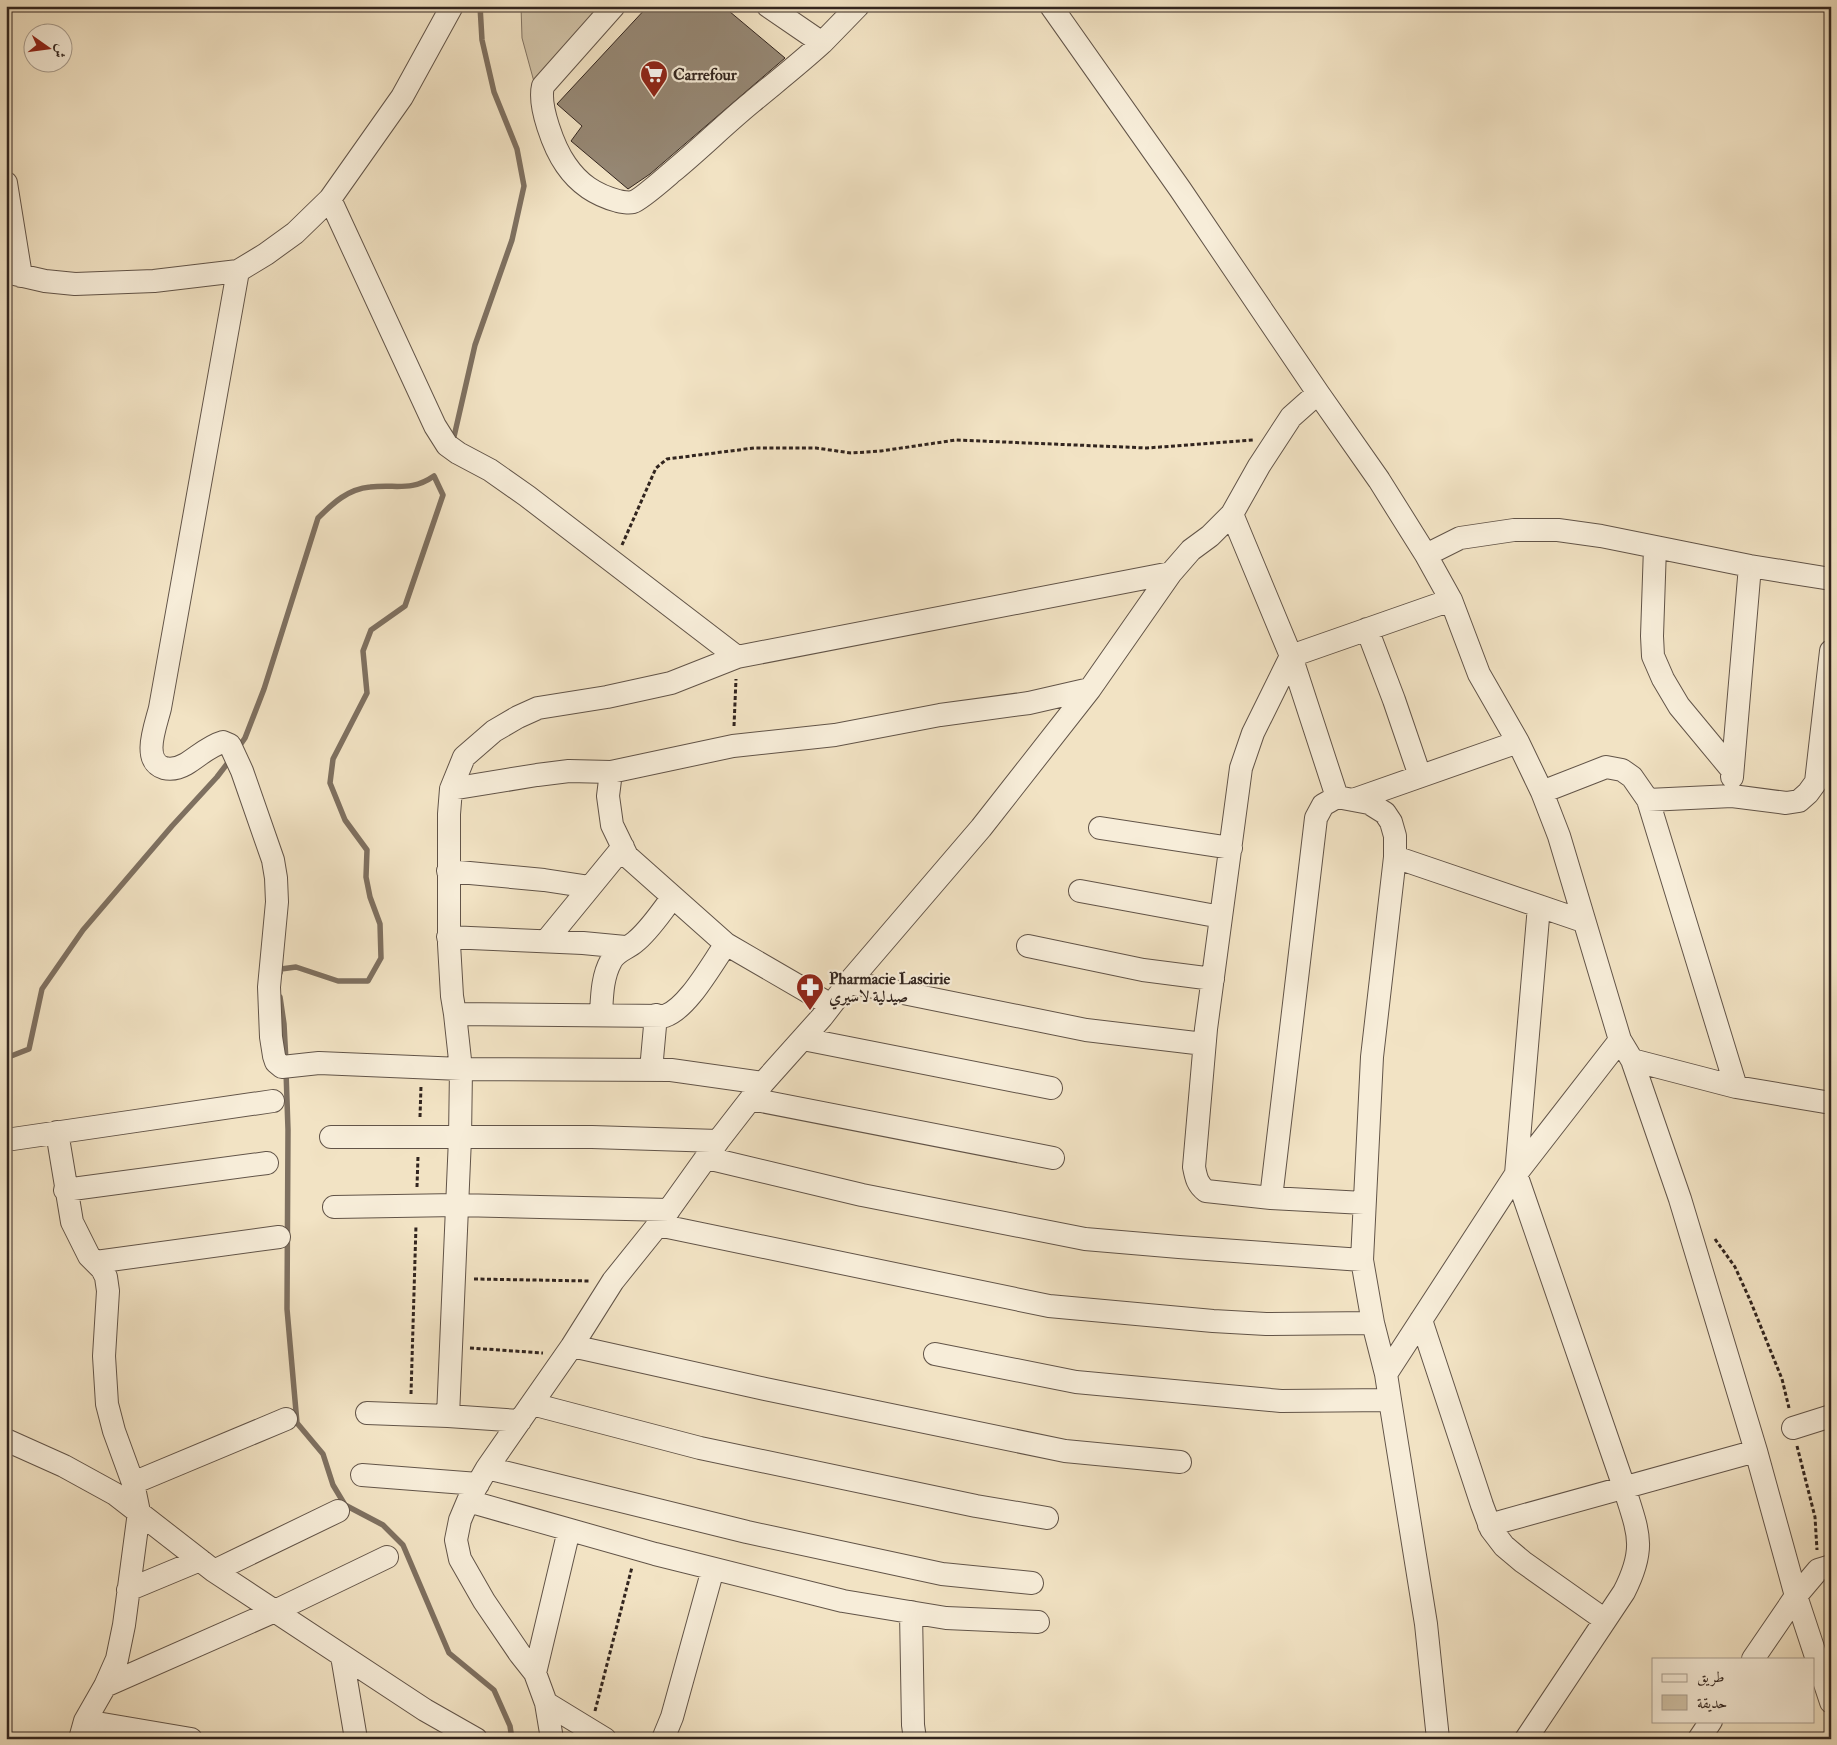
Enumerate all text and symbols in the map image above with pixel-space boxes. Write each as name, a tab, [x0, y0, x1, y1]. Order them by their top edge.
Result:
north arrow	[22, 22, 72, 72]
text: ش	[50, 42, 70, 60]
supermarket icon: Carrefour	[639, 59, 669, 98]
place label: Carrefour	[673, 65, 738, 85]
place label: Pharmacie Lascirie صيدلية لاسيري	[829, 969, 950, 1010]
pharmacy icon: Pharmacie Lascirie صيدلية لاسيري	[795, 972, 825, 1011]
legend	[1652, 1658, 1814, 1722]
text: طريق	[1697, 1668, 1724, 1687]
text: حديقة	[1697, 1694, 1727, 1713]

